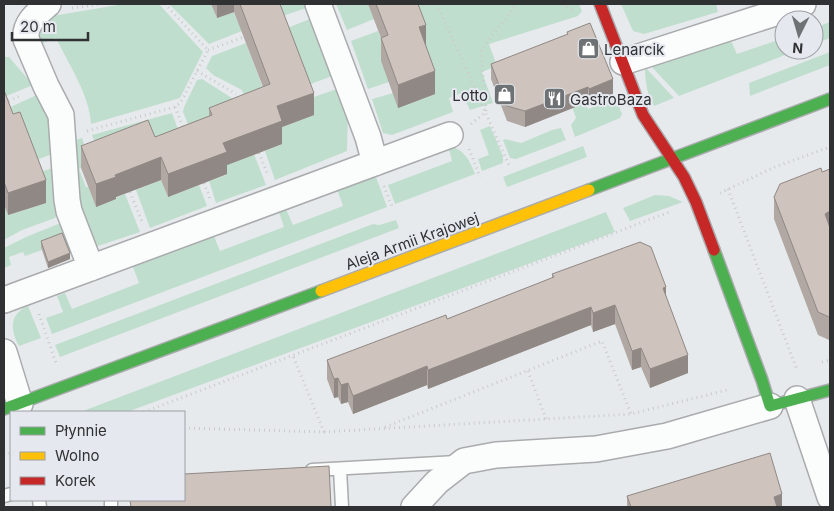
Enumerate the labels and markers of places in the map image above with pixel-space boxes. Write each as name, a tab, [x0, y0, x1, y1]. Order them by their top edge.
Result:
shop icon: Lenarcik	[576, 37, 600, 61]
place label: Lenarcik	[604, 40, 665, 59]
shop icon: Lotto	[492, 83, 516, 107]
place label: Lotto	[452, 86, 488, 105]
restaurant icon: GastroBaza	[542, 87, 566, 111]
place label: GastroBaza	[570, 90, 652, 109]

